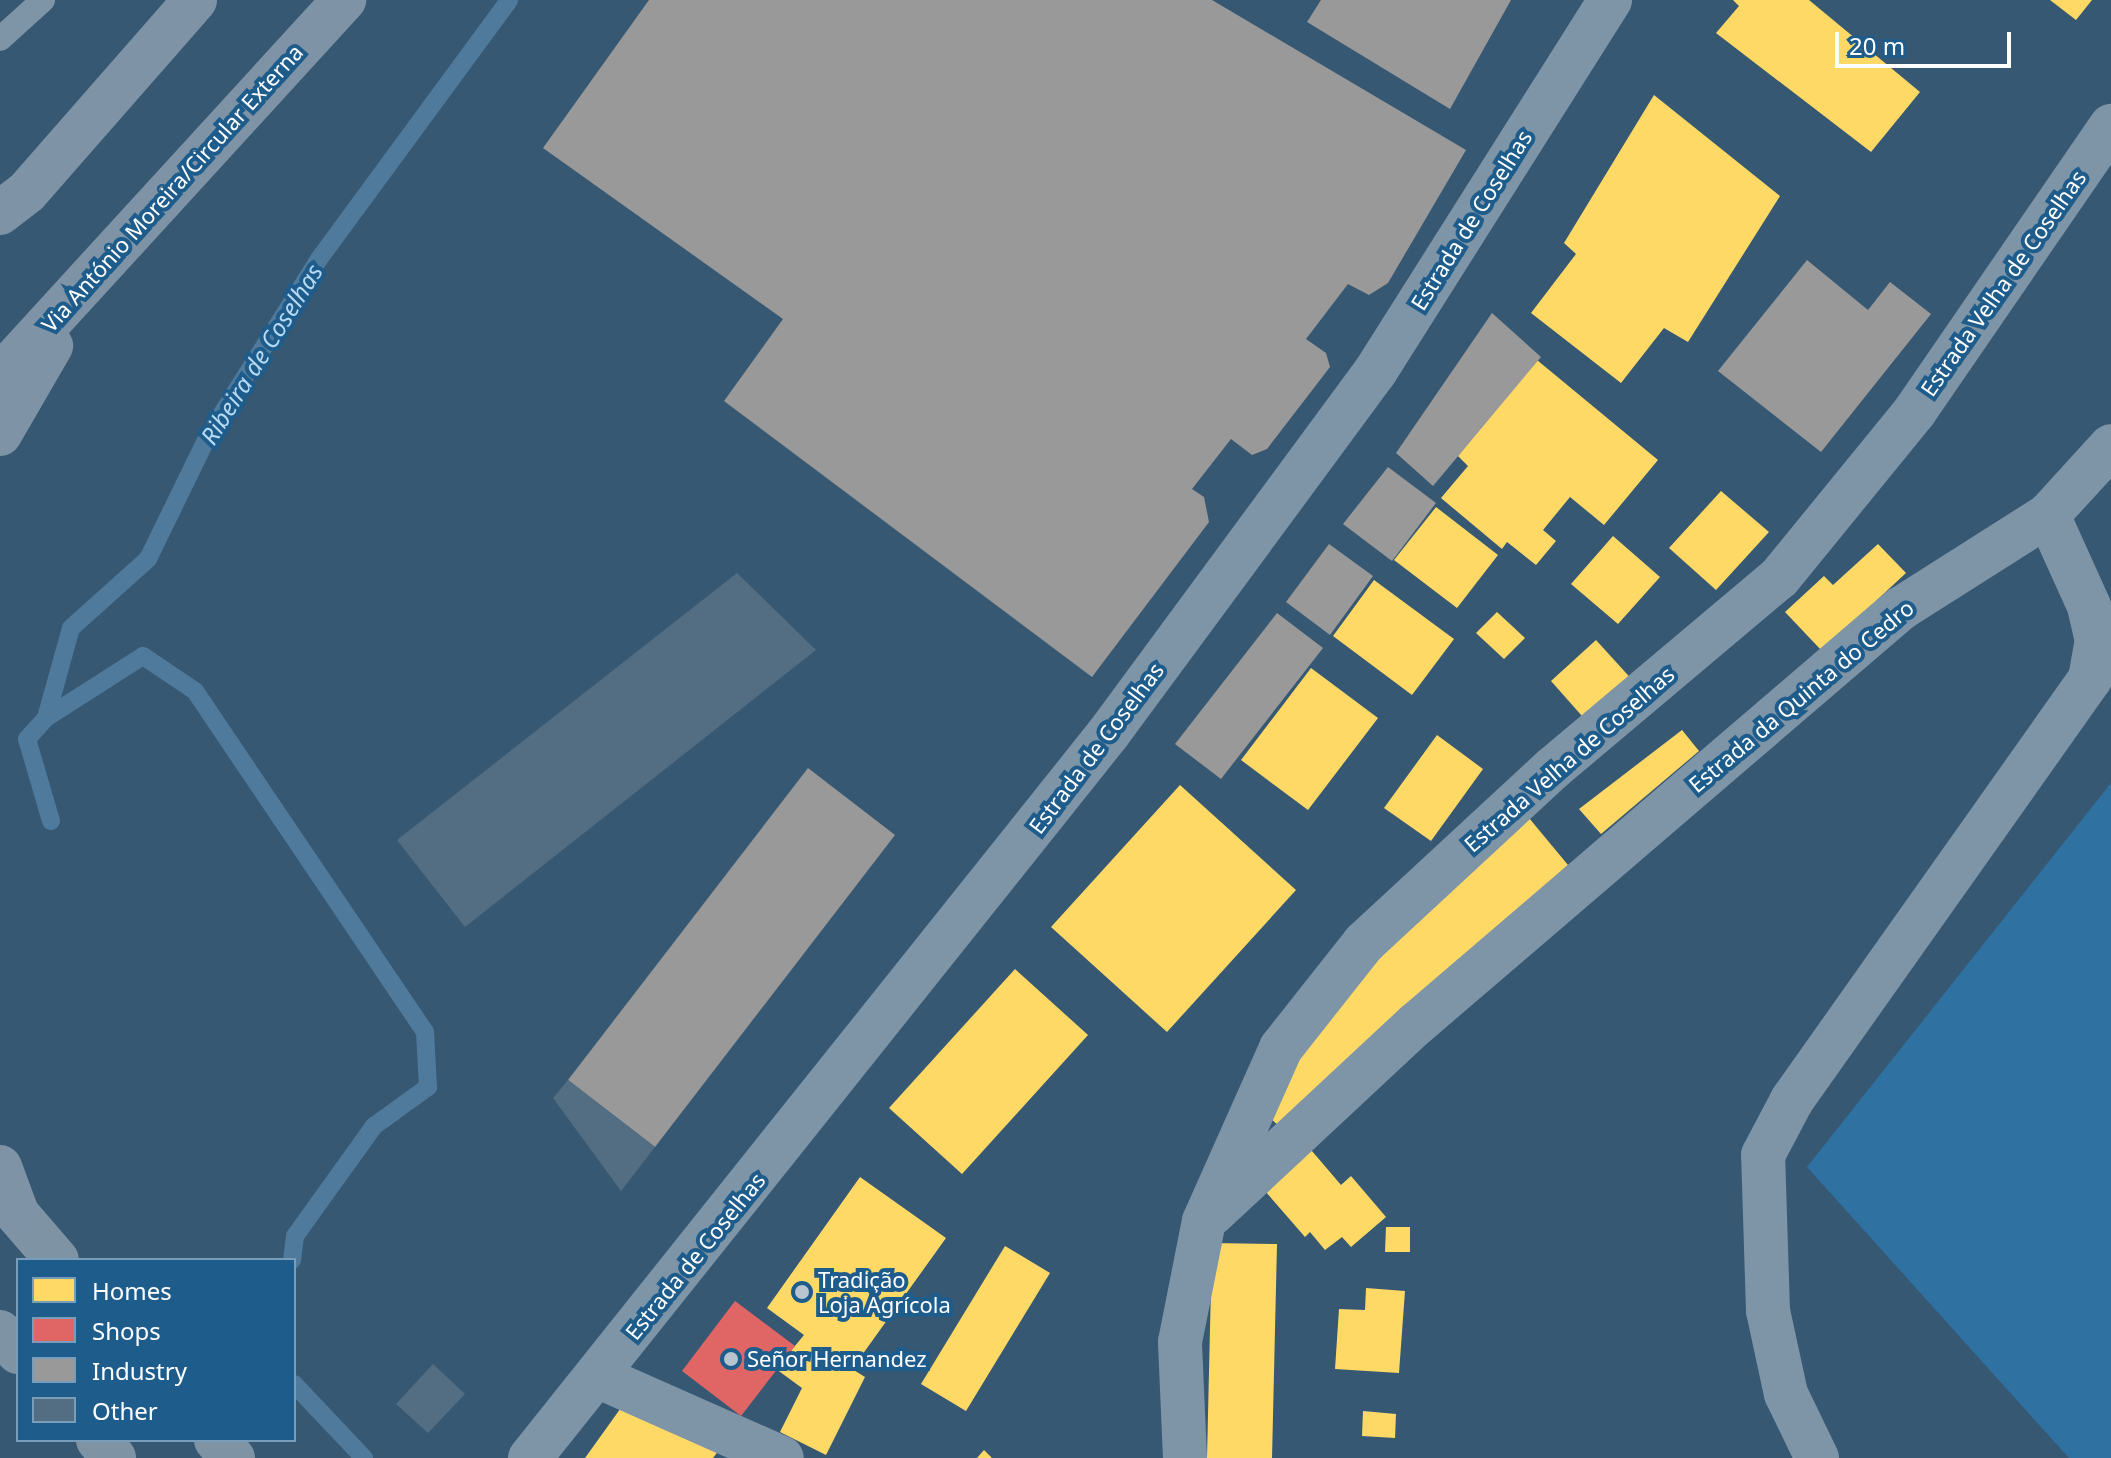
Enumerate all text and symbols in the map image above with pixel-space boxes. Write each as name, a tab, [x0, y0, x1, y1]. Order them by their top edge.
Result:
scale bar	[1839, 16, 2015, 66]
text: 20 m	[1849, 29, 1905, 62]
street label: Via António Moreira/Circular Externa	[36, 39, 308, 337]
street label: Estrada de Coselhas	[1405, 125, 1537, 315]
street label: Estrada Velha de Coselhas	[1915, 165, 2091, 401]
water label: Ribeira de Coselhas	[194, 259, 328, 449]
street label: Estrada da Quinta do Cedro	[1683, 594, 1919, 798]
street label: Estrada de Coselhas	[1023, 657, 1169, 839]
street label: Estrada Velha de Coselhas	[1459, 661, 1679, 857]
street label: Estrada de Coselhas	[620, 1167, 770, 1345]
legend	[16, 1258, 296, 1442]
place label: Tradição Loja Agrícola	[818, 1266, 951, 1318]
text: Homes	[92, 1274, 172, 1307]
marker: Tradição Loja Agrícola	[793, 1283, 811, 1301]
text: Shops	[92, 1314, 161, 1347]
place label: Señor Hernandez	[747, 1346, 927, 1372]
marker: Señor Hernandez	[722, 1350, 740, 1368]
text: Industry	[92, 1354, 187, 1387]
text: Other	[92, 1394, 158, 1427]

